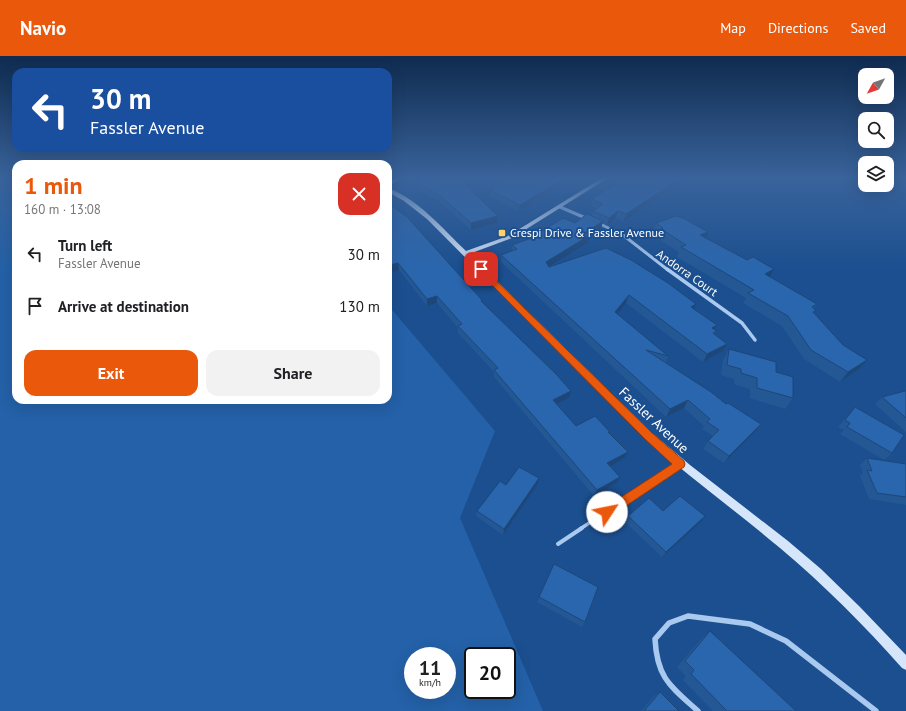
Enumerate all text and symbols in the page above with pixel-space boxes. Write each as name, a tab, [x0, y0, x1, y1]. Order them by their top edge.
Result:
text: Navio	[20, 16, 66, 40]
text: Map	[720, 19, 746, 37]
text: Directions	[768, 19, 828, 37]
text: Saved	[850, 19, 886, 37]
north arrow	[858, 68, 894, 104]
map controls	[858, 68, 894, 192]
text: 30 m	[90, 80, 151, 117]
icon: left	[24, 84, 76, 136]
button: search	[858, 112, 894, 148]
text: Fassler Avenue	[90, 116, 204, 139]
button: layers	[858, 156, 894, 192]
text: 1 min	[24, 170, 83, 201]
button: close	[338, 173, 380, 215]
text: 160 m · 13:08	[24, 201, 101, 218]
place label: Crespi Drive & Fassler Avenue	[510, 225, 664, 240]
marker: Crespi Drive & Fassler Avenue	[497, 228, 507, 238]
text: Turn left	[58, 236, 112, 255]
icon: left	[24, 243, 46, 265]
text: 30 m	[347, 245, 380, 264]
street label: Andorra Court	[654, 246, 721, 299]
pin	[464, 252, 498, 286]
text: Fassler Avenue	[58, 255, 141, 272]
icon: arrive	[470, 258, 492, 280]
icon: arrive	[24, 295, 46, 317]
text: Arrive at destination	[58, 297, 189, 316]
text: 130 m	[339, 297, 380, 316]
button: Exit	[24, 350, 198, 396]
button: Share	[206, 350, 380, 396]
street label: Fassler Avenue	[615, 383, 693, 457]
position arrow	[586, 491, 628, 533]
speed limit sign: 20	[464, 647, 516, 699]
text: 11	[419, 655, 441, 681]
text: km/h	[419, 676, 441, 689]

